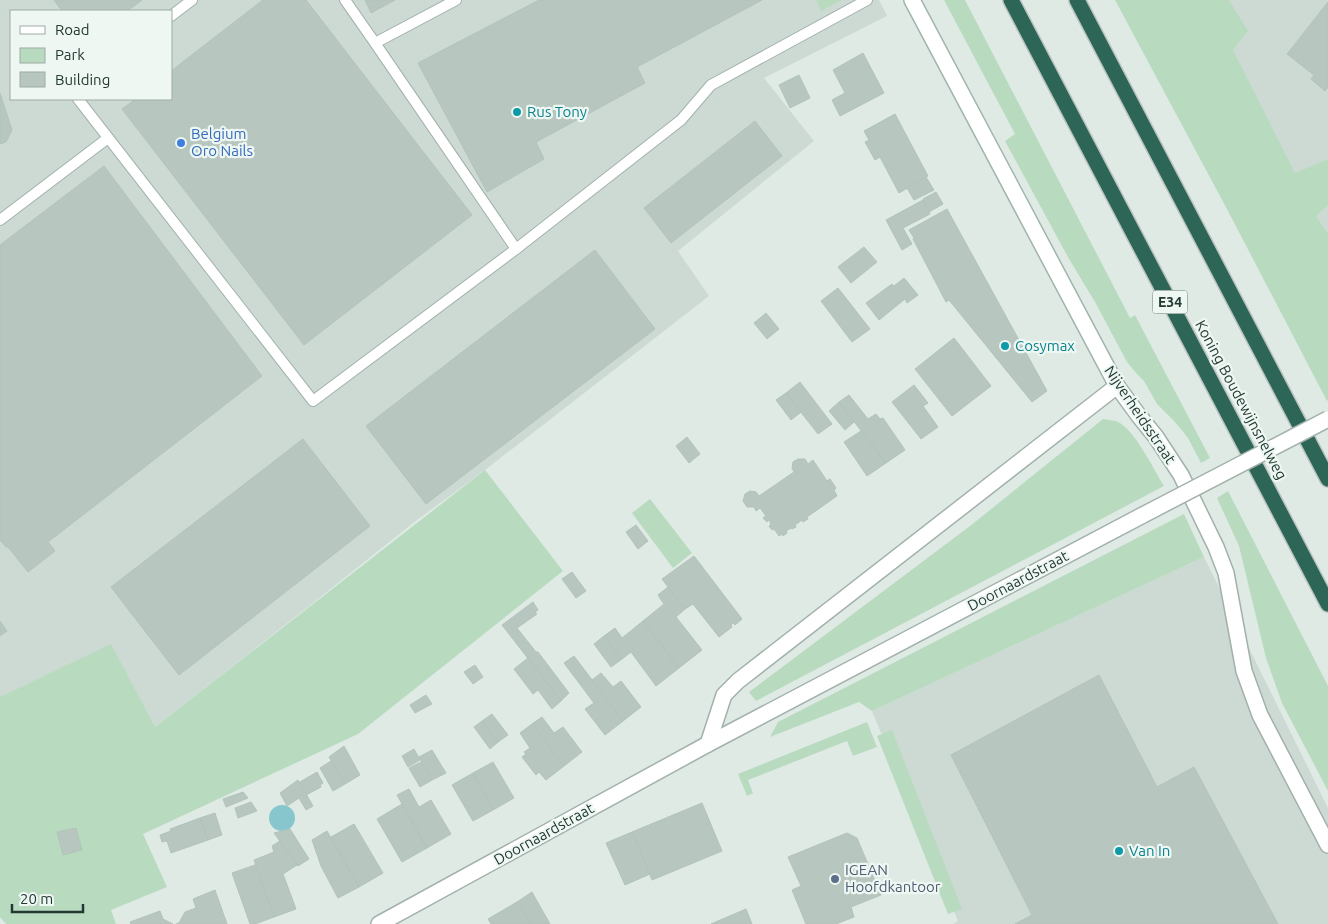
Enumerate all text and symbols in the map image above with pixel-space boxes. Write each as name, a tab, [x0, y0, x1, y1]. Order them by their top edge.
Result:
legend	[10, 10, 172, 100]
text: Road	[55, 21, 90, 38]
text: Park	[55, 46, 85, 63]
text: Building	[55, 71, 110, 88]
place label: Rus Tony	[527, 103, 587, 120]
marker: Rus Tony	[511, 106, 523, 118]
place label: Belgium Oro Nails	[191, 125, 253, 159]
marker: Belgium Oro Nails	[175, 137, 187, 149]
road number: E34	[1152, 290, 1188, 314]
street label: Koning Boudewijnsnelweg	[1192, 317, 1291, 482]
place label: Cosymax	[1015, 337, 1075, 354]
marker: Cosymax	[999, 340, 1011, 352]
street label: Nijverheidsstraat	[1101, 363, 1179, 467]
street label: Doornaardstraat	[964, 547, 1071, 614]
street label: Doornaardstraat	[491, 799, 597, 868]
place label: Van In	[1129, 842, 1170, 859]
marker: Van In	[1113, 845, 1125, 857]
place label: IGEAN Hoofdkantoor	[845, 861, 941, 895]
marker: IGEAN Hoofdkantoor	[829, 873, 841, 885]
scale bar	[12, 882, 84, 914]
text: 20 m	[20, 890, 53, 907]

